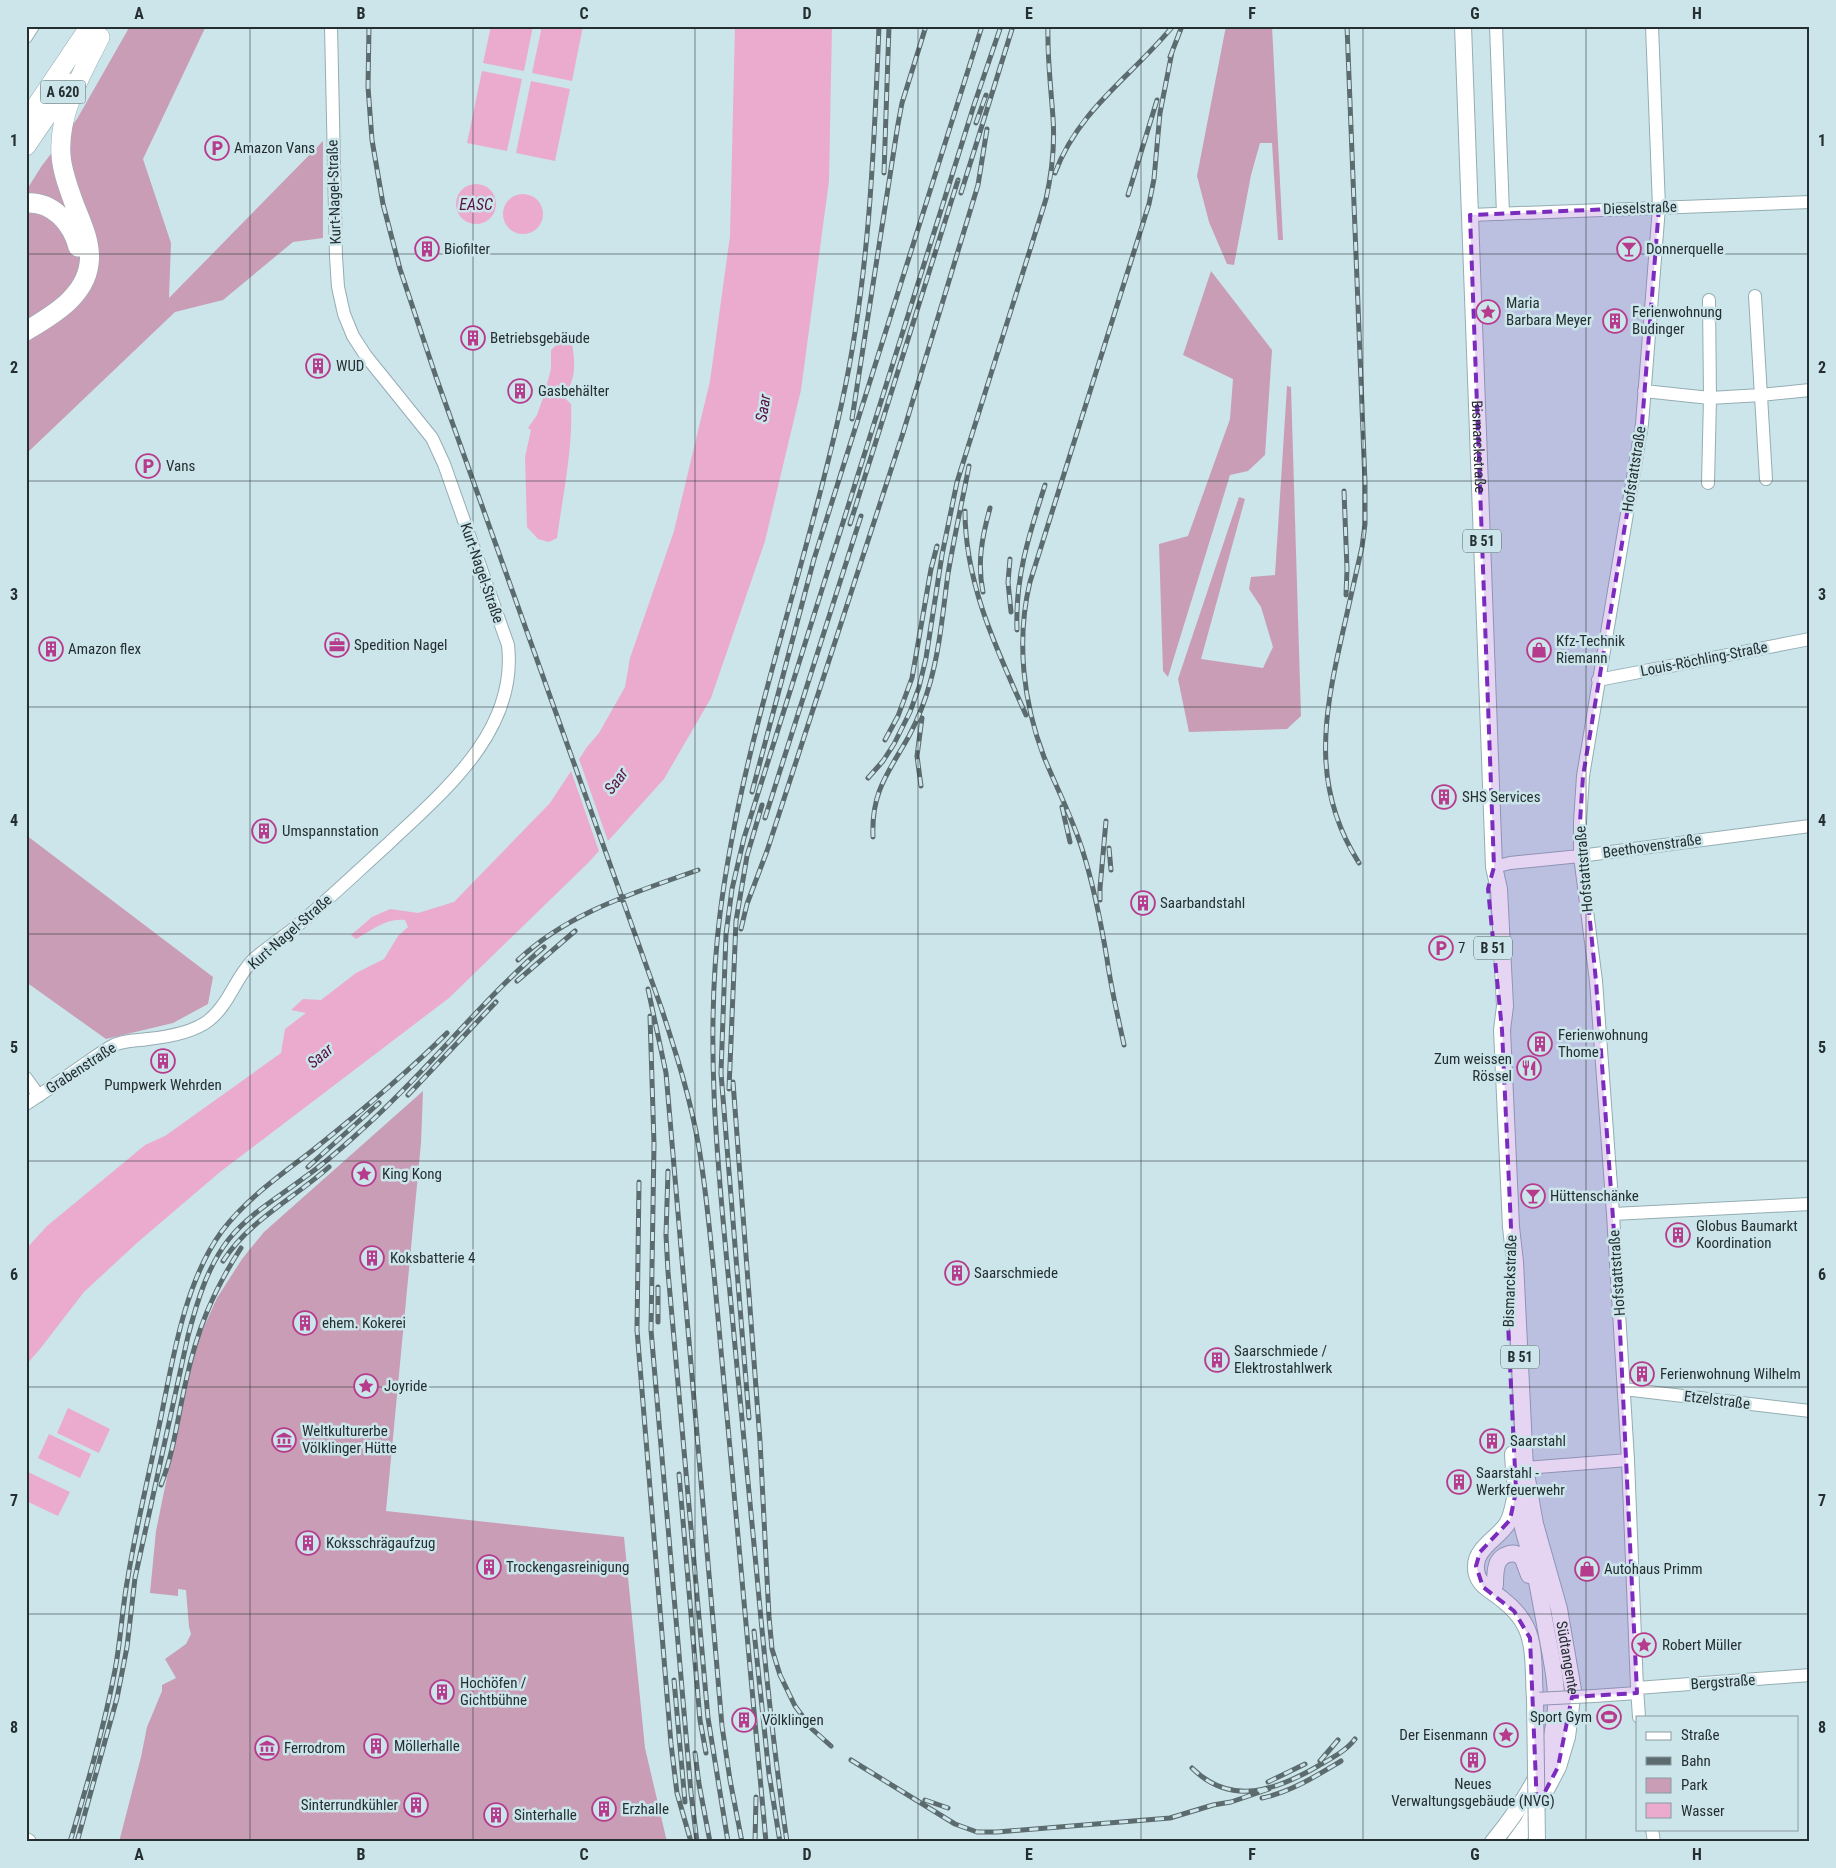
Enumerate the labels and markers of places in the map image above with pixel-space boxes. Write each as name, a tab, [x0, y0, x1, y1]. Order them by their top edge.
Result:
parking icon: Amazon Vans	[204, 135, 230, 161]
place label: Amazon Vans	[234, 139, 315, 157]
building icon: Biofilter	[414, 236, 440, 262]
bar icon: Donnerquelle	[1616, 236, 1642, 262]
place label: Biofilter	[444, 240, 490, 258]
place label: Donnerquelle	[1646, 240, 1724, 258]
place label: Maria Barbara Meyer	[1506, 294, 1592, 329]
place icon: Maria Barbara Meyer	[1475, 299, 1501, 325]
place label: Ferienwohnung Budinger	[1632, 303, 1722, 338]
building icon: Ferienwohnung Budinger	[1602, 308, 1628, 334]
building icon: Betriebsgebäude	[460, 325, 486, 351]
place label: Betriebsgebäude	[490, 329, 590, 347]
building icon: WUD	[305, 353, 331, 379]
place label: WUD	[336, 357, 364, 375]
building icon: Gasbehälter	[507, 378, 533, 404]
place label: Gasbehälter	[538, 382, 610, 400]
parking icon: Vans	[135, 453, 161, 479]
place label: Vans	[166, 457, 196, 475]
office icon: Spedition Nagel	[324, 632, 350, 658]
place label: Kfz-Technik Riemann	[1556, 632, 1625, 667]
building icon: Amazon flex	[38, 636, 64, 662]
place label: Spedition Nagel	[354, 636, 448, 654]
shop icon: Kfz-Technik Riemann	[1526, 637, 1552, 663]
place label: Amazon flex	[68, 640, 141, 658]
building icon: SHS Services	[1431, 784, 1457, 810]
place label: SHS Services	[1462, 788, 1541, 806]
building icon: Umspannstation	[251, 818, 277, 844]
place label: Umspannstation	[282, 822, 379, 840]
building icon: Saarbandstahl	[1130, 890, 1156, 916]
place label: Saarbandstahl	[1160, 894, 1245, 912]
parking icon: 7	[1428, 935, 1454, 961]
place label: 7	[1458, 939, 1465, 957]
place label: Ferienwohnung Thome	[1558, 1026, 1648, 1061]
building icon: Ferienwohnung Thome	[1527, 1031, 1553, 1057]
building icon: Pumpwerk Wehrden	[150, 1048, 176, 1074]
place label: Zum weissen Rössel	[1434, 1050, 1512, 1085]
restaurant icon: Zum weissen Rössel	[1516, 1055, 1542, 1081]
place label: Pumpwerk Wehrden	[104, 1076, 222, 1094]
place icon: King Kong	[351, 1161, 377, 1187]
place label: King Kong	[382, 1165, 442, 1183]
bar icon: Hüttenschänke	[1520, 1183, 1546, 1209]
place label: Hüttenschänke	[1550, 1187, 1639, 1205]
place label: Globus Baumarkt Koordination	[1696, 1217, 1798, 1252]
building icon: Globus Baumarkt Koordination	[1665, 1222, 1691, 1248]
building icon: Koksbatterie 4	[359, 1245, 385, 1271]
place label: Koksbatterie 4	[390, 1249, 476, 1267]
building icon: Saarschmiede	[944, 1260, 970, 1286]
place label: Saarschmiede	[974, 1264, 1058, 1282]
building icon: ehem. Kokerei	[292, 1310, 318, 1336]
place label: ehem. Kokerei	[322, 1314, 406, 1332]
place label: Saarschmiede / Elektrostahlwerk	[1234, 1342, 1333, 1377]
building icon: Saarschmiede / Elektrostahlwerk	[1204, 1347, 1230, 1373]
building icon: Ferienwohnung Wilhelm	[1629, 1361, 1655, 1387]
place label: Ferienwohnung Wilhelm	[1660, 1365, 1801, 1383]
place icon: Joyride	[353, 1373, 379, 1399]
place label: Joyride	[384, 1377, 427, 1395]
place label: Weltkulturerbe Völklinger Hütte	[302, 1422, 397, 1457]
museum icon: Weltkulturerbe Völklinger Hütte	[271, 1427, 297, 1453]
building icon: Saarstahl	[1479, 1428, 1505, 1454]
place label: Saarstahl	[1510, 1432, 1566, 1450]
place label: Saarstahl - Werkfeuerwehr	[1476, 1464, 1565, 1499]
building icon: Saarstahl - Werkfeuerwehr	[1446, 1469, 1472, 1495]
building icon: Koksschrägaufzug	[295, 1530, 321, 1556]
place label: Koksschrägaufzug	[326, 1534, 435, 1552]
building icon: Trockengasreinigung	[476, 1554, 502, 1580]
shop icon: Autohaus Primm	[1574, 1556, 1600, 1582]
place label: Trockengasreinigung	[506, 1558, 629, 1576]
place label: Autohaus Primm	[1604, 1560, 1703, 1578]
place icon: Robert Müller	[1631, 1632, 1657, 1658]
place label: Robert Müller	[1662, 1636, 1742, 1654]
place label: Hochöfen / Gichtbühne	[460, 1674, 527, 1709]
building icon: Hochöfen / Gichtbühne	[429, 1679, 455, 1705]
sports icon: Sport Gym	[1596, 1704, 1622, 1730]
building icon: Völklingen	[731, 1707, 757, 1733]
place label: Sport Gym	[1530, 1708, 1592, 1726]
place label: Völklingen	[762, 1711, 824, 1729]
place icon: Der Eisenmann	[1493, 1722, 1519, 1748]
place label: Der Eisenmann	[1399, 1726, 1488, 1744]
building icon: Möllerhalle	[363, 1733, 389, 1759]
museum icon: Ferrodrom	[254, 1735, 280, 1761]
place label: Möllerhalle	[394, 1737, 460, 1755]
place label: Ferrodrom	[284, 1739, 345, 1757]
building icon: Neues Verwaltungsgebäude (NVG)	[1460, 1747, 1486, 1773]
place label: Neues Verwaltungsgebäude (NVG)	[1391, 1775, 1555, 1810]
building icon: Sinterrundkühler	[403, 1792, 429, 1818]
place label: Sinterrundkühler	[301, 1796, 398, 1814]
building icon: Erzhalle	[591, 1796, 617, 1822]
place label: Erzhalle	[622, 1800, 669, 1818]
building icon: Sinterhalle	[483, 1802, 509, 1828]
place label: Sinterhalle	[514, 1806, 577, 1824]

